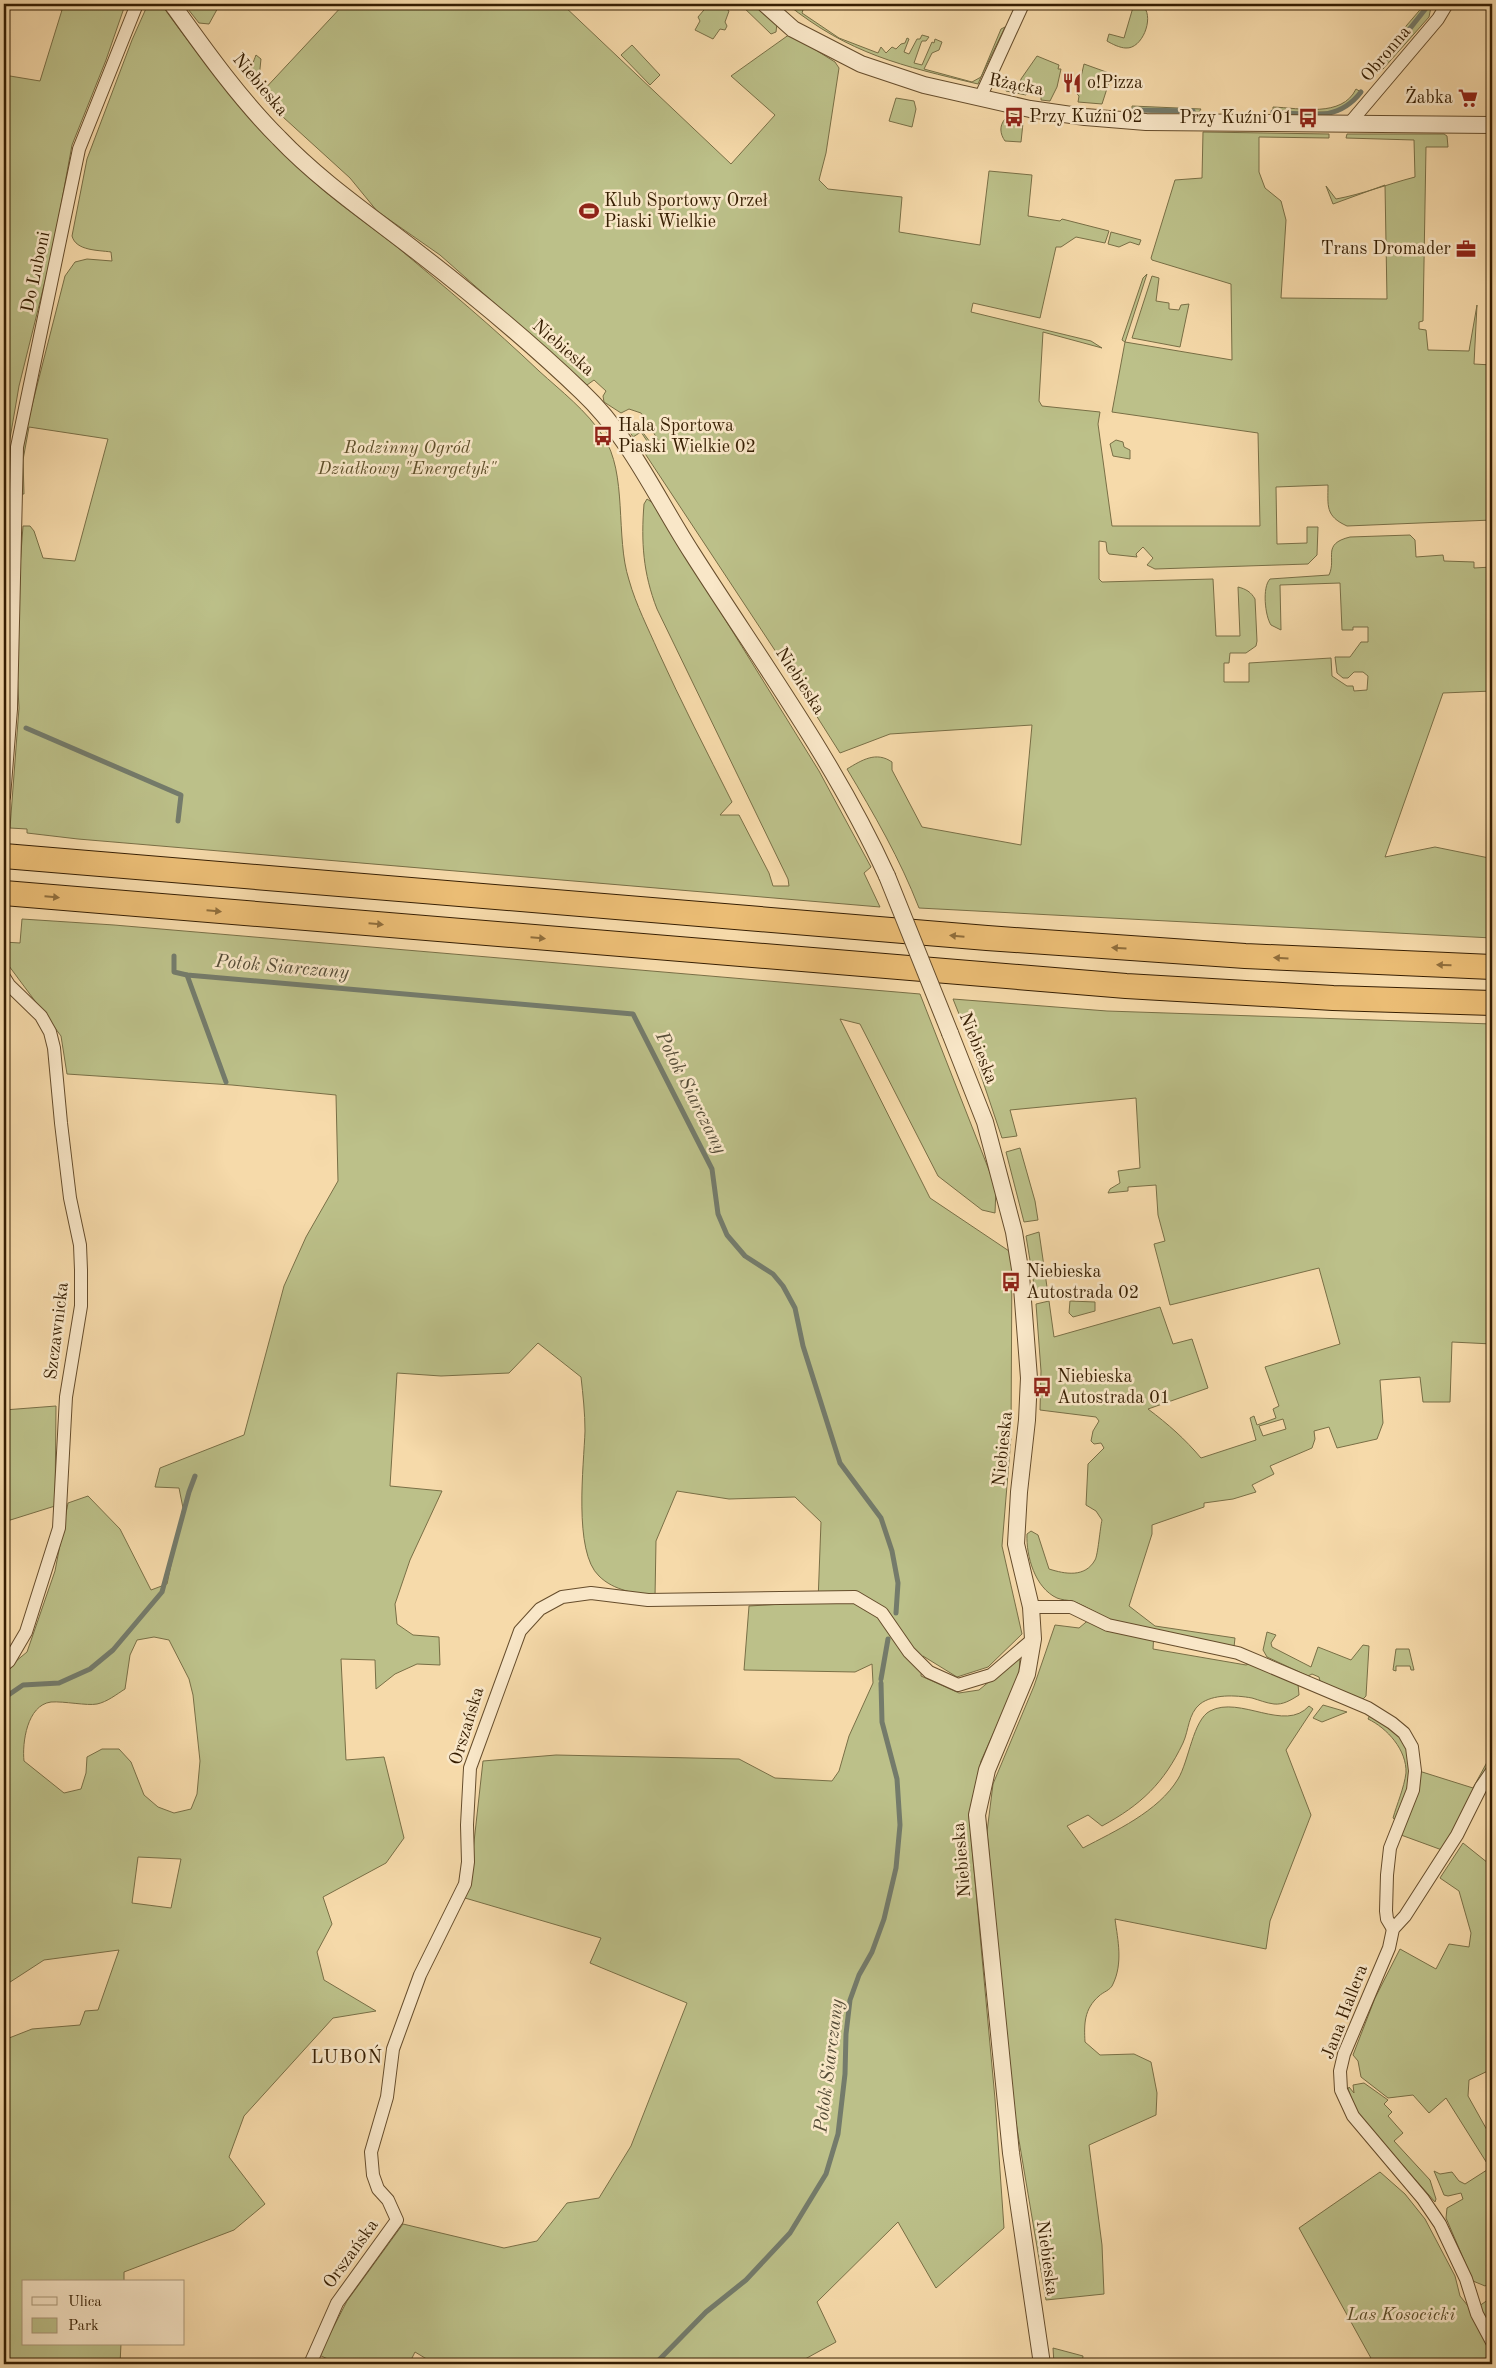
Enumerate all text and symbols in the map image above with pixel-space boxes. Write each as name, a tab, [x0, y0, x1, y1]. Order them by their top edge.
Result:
street label: Obronna	[1358, 23, 1414, 85]
street label: Niebieska	[229, 50, 291, 120]
street label: Rżącka	[987, 71, 1045, 99]
restaurant icon: o!Pizza	[1061, 72, 1083, 94]
place label: o!Pizza	[1087, 74, 1143, 92]
place label: Żabka	[1405, 86, 1453, 107]
supermarket icon: Żabka	[1457, 87, 1479, 109]
bus stop icon: Przy Kuźni 02	[1003, 106, 1025, 128]
bus stop icon: Przy Kuźni 01	[1297, 107, 1319, 129]
place label: Przy Kuźni 02	[1029, 108, 1143, 126]
place label: Przy Kuźni 01	[1179, 109, 1293, 127]
place label: Klub Sportowy Orzeł Piaski Wielkie	[604, 192, 768, 231]
sports icon: Klub Sportowy Orzeł Piaski Wielkie	[578, 200, 600, 222]
street label: Do Luboni	[19, 230, 53, 314]
office icon: Trans Dromader	[1455, 238, 1477, 260]
place label: Trans Dromader	[1321, 240, 1452, 258]
street label: Niebieska	[529, 316, 597, 380]
place label: Hala Sportowa Piaski Wielkie 02	[618, 417, 756, 456]
bus stop icon: Hala Sportowa Piaski Wielkie 02	[592, 425, 614, 447]
park label: Rodzinny Ogród Działkowy "Energetyk"	[317, 439, 497, 478]
street label: Niebieska	[772, 644, 828, 718]
one-way arrow	[45, 893, 61, 901]
one-way arrow	[207, 907, 223, 915]
one-way arrow	[368, 921, 384, 929]
one-way arrow	[949, 932, 965, 940]
one-way arrow	[530, 934, 546, 942]
one-way arrow	[1111, 944, 1127, 952]
water label: Potok Siarczany	[213, 953, 350, 983]
one-way arrow	[1273, 953, 1289, 961]
one-way arrow	[1435, 961, 1451, 969]
street label: Niebieska	[956, 1010, 1001, 1086]
water label: Potok Siarczany	[651, 1028, 729, 1157]
place label: Niebieska Autostrada 02	[1026, 1263, 1139, 1302]
bus stop icon: Niebieska Autostrada 02	[1000, 1271, 1022, 1293]
street label: Szczawnicka	[42, 1281, 72, 1381]
place label: Niebieska Autostrada 01	[1057, 1368, 1170, 1407]
bus stop icon: Niebieska Autostrada 01	[1031, 1376, 1053, 1398]
street label: Niebieska	[990, 1410, 1016, 1487]
street label: Orszańska	[447, 1685, 487, 1767]
street label: Niebieska	[950, 1822, 974, 1898]
street label: Jana Hallera	[1319, 1962, 1371, 2062]
water label: Potok Siarczany	[812, 1998, 848, 2135]
district label: LUBOŃ	[311, 2044, 383, 2068]
street label: Orszańska	[320, 2216, 382, 2292]
street label: Niebieska	[1033, 2219, 1061, 2297]
legend	[22, 2280, 185, 2346]
text: Ulica	[68, 2295, 102, 2310]
park label: Las Kosocicki	[1346, 2306, 1455, 2324]
text: Park	[68, 2319, 99, 2334]

